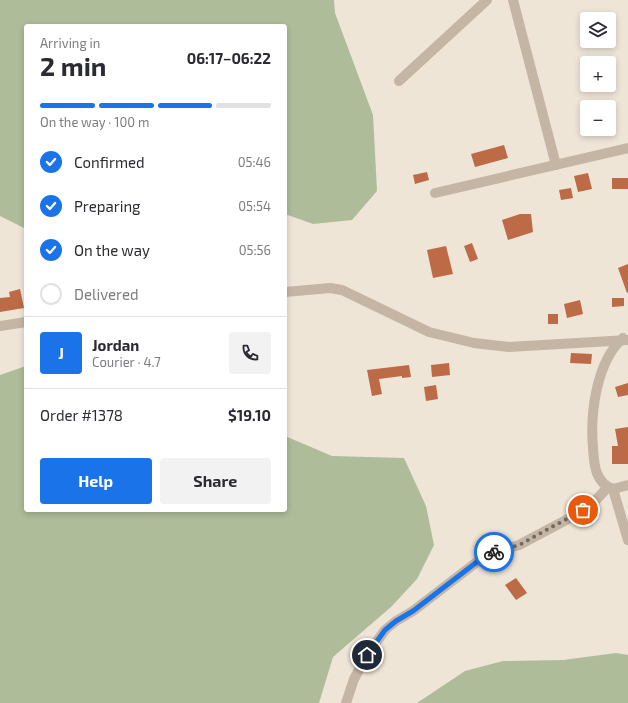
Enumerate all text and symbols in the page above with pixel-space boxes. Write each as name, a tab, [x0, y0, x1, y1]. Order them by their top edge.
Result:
map controls	[580, 12, 616, 136]
button: layers	[580, 12, 616, 48]
text: Arriving in	[40, 35, 100, 51]
text: 06:17–06:22	[187, 49, 271, 67]
text: 2 min	[40, 50, 106, 81]
button: +	[580, 56, 616, 92]
button: −	[580, 100, 616, 136]
text: On the way · 100 m	[40, 114, 149, 130]
icon: check	[40, 151, 62, 173]
text: Confirmed	[74, 153, 145, 171]
text: 05:46	[238, 154, 271, 170]
icon: check	[40, 195, 62, 217]
text: Preparing	[74, 197, 140, 215]
text: 05:54	[238, 198, 271, 214]
icon: check	[40, 239, 62, 261]
text: On the way	[74, 241, 150, 259]
text: 05:56	[239, 242, 271, 258]
text: Delivered	[74, 285, 139, 303]
button: phone	[229, 332, 271, 374]
text: Jordan	[92, 336, 139, 354]
text: J	[58, 344, 64, 362]
text: Courier · 4.7	[92, 354, 161, 370]
text: Order #1378	[40, 406, 123, 424]
text: $19.10	[228, 406, 271, 424]
button: Help	[40, 458, 152, 504]
button: Share	[160, 458, 271, 504]
pin	[566, 493, 600, 527]
icon: bag	[572, 499, 594, 521]
courier	[474, 532, 514, 572]
icon: bike	[483, 541, 505, 563]
pin	[350, 638, 384, 672]
icon: home	[356, 644, 378, 666]

